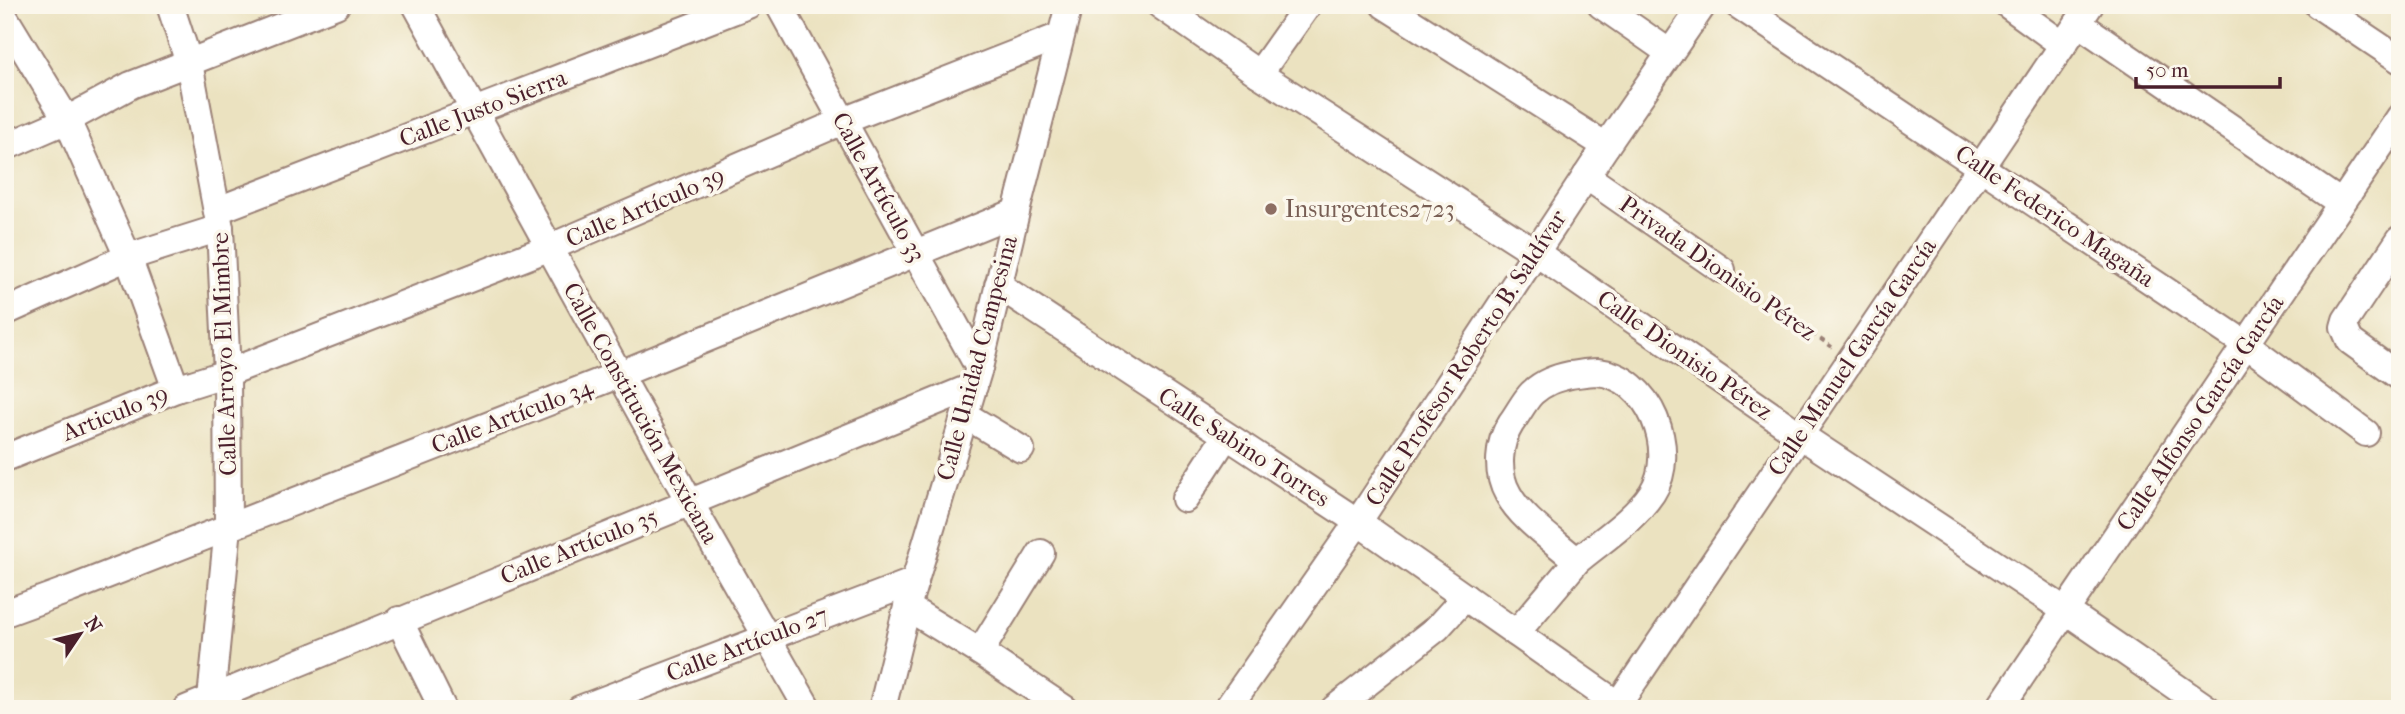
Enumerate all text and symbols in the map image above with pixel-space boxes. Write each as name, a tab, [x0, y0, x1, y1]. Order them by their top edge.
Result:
scale bar	[2136, 46, 2279, 90]
text: 50 m	[2146, 58, 2189, 82]
street label: Calle Justo Sierra	[395, 63, 571, 153]
street label: Calle Artículo 33	[826, 107, 932, 267]
street label: Calle Federico Magaña	[1950, 139, 2161, 294]
street label: Calle Artículo 39	[562, 161, 728, 253]
street label: Privada Dionisio Pérez	[1614, 190, 1822, 347]
place label: Insurgentes2723	[1285, 195, 1455, 223]
marker: Insurgentes2723	[1263, 201, 1279, 217]
street label: Calle Profesor Roberto B. Saldívar	[1360, 204, 1573, 511]
street label: Calle Arroyo El Mimbre	[206, 231, 242, 476]
street label: Calle Unidad Campesina	[931, 232, 1023, 484]
street label: Calle Manuel García García	[1762, 232, 1942, 481]
street label: Calle Constitución Mexicana	[557, 278, 725, 549]
street label: Calle Dionisio Pérez	[1592, 284, 1778, 426]
street label: Calle Alfonso García García	[2111, 289, 2290, 536]
street label: Calle Artículo 34	[427, 372, 597, 460]
street label: Articulo 39	[57, 379, 172, 447]
street label: Calle Sabino Torres	[1153, 381, 1335, 513]
street label: Calle Artículo 35	[496, 502, 662, 590]
north arrow	[46, 598, 116, 668]
street label: Calle Artículo 27	[662, 600, 832, 688]
text: N	[80, 613, 107, 638]

